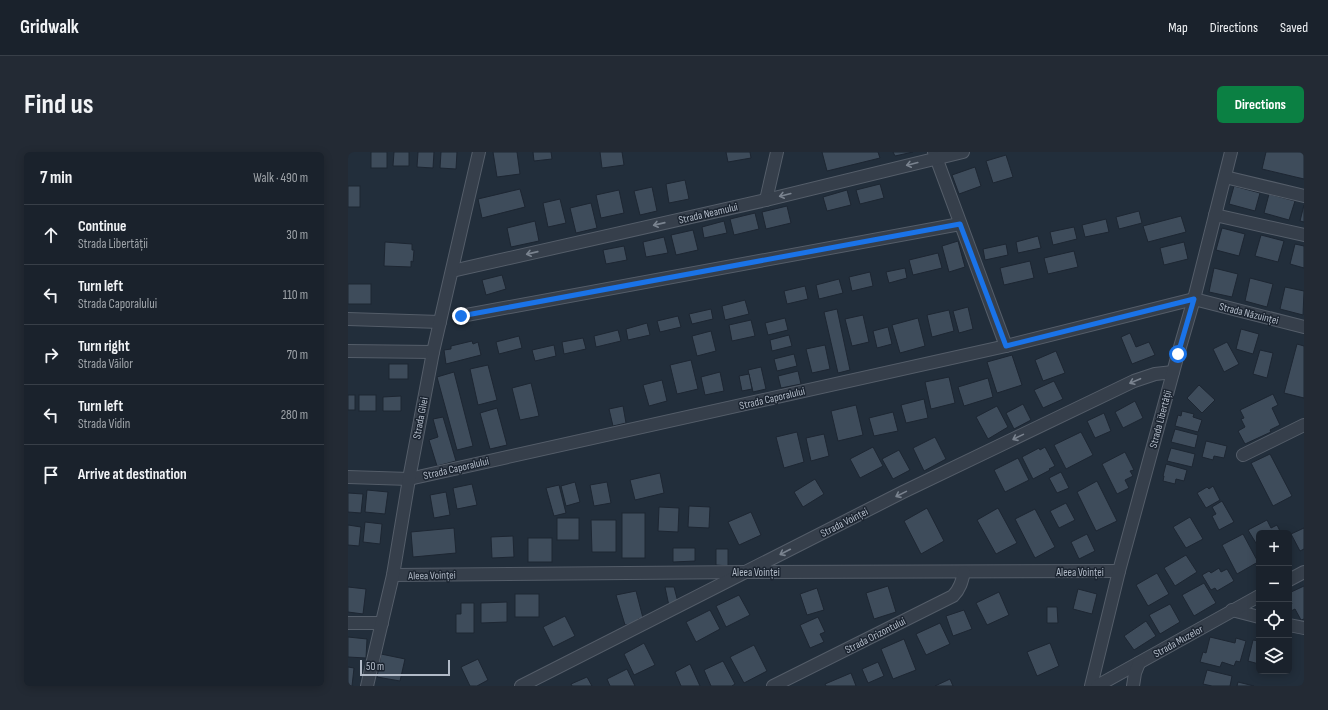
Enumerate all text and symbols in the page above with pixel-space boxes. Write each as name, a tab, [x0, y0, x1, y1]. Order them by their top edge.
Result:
text: Gridwalk	[20, 16, 79, 39]
text: Map	[1168, 19, 1188, 36]
text: Directions	[1210, 19, 1258, 36]
text: Saved	[1280, 19, 1308, 36]
button: Directions	[1217, 86, 1304, 123]
text: Find us	[24, 88, 93, 121]
one-way arrow	[905, 161, 918, 169]
text: 7 min	[40, 168, 72, 188]
text: Walk · 490 m	[253, 170, 308, 186]
one-way arrow	[779, 191, 792, 199]
street label: Strada Neamului	[677, 200, 739, 227]
text: Continue	[78, 217, 127, 236]
one-way arrow	[652, 221, 665, 229]
icon: ahead	[40, 224, 62, 246]
text: 30 m	[286, 227, 308, 243]
text: Strada Libertății	[78, 236, 148, 252]
one-way arrow	[526, 250, 539, 258]
text: Turn left	[78, 277, 123, 296]
icon: left	[40, 284, 62, 306]
text: 110 m	[283, 287, 308, 303]
text: Strada Caporalului	[78, 296, 157, 312]
street label: Strada Năzuinței	[1218, 300, 1280, 327]
route end	[452, 307, 470, 325]
text: Turn right	[78, 337, 130, 356]
icon: right	[40, 344, 62, 366]
route start	[1169, 345, 1187, 363]
text: 70 m	[287, 347, 308, 363]
text: Strada Văilor	[78, 356, 133, 372]
one-way arrow	[1130, 378, 1142, 385]
street label: Strada Caporalului	[738, 385, 806, 412]
street label: Strada Libertății	[1147, 389, 1174, 449]
street label: Strada Gliei	[410, 396, 431, 440]
text: Turn left	[78, 397, 123, 416]
icon: left	[40, 404, 62, 426]
text: 280 m	[281, 407, 308, 423]
text: Strada Vidin	[78, 416, 130, 432]
one-way arrow	[1012, 434, 1024, 441]
street label: Strada Caporalului	[422, 455, 490, 482]
icon: arrive	[40, 464, 62, 486]
text: Arrive at destination	[78, 465, 187, 484]
one-way arrow	[895, 491, 907, 498]
street label: Strada Voinței	[818, 505, 870, 540]
map controls	[1256, 530, 1292, 674]
button: +	[1256, 530, 1292, 566]
one-way arrow	[779, 549, 791, 556]
street label: Aleea Voinței	[731, 566, 780, 579]
street label: Aleea Voinței	[1055, 566, 1104, 579]
button: −	[1256, 566, 1292, 602]
street label: Aleea Voinței	[407, 569, 456, 582]
button: locate	[1256, 602, 1292, 638]
street label: Strada Orizontului	[843, 615, 908, 656]
street label: Strada Muzelor	[1151, 622, 1205, 660]
button: layers	[1256, 638, 1292, 674]
scale bar	[360, 658, 450, 677]
text: 50 m	[366, 660, 384, 673]

